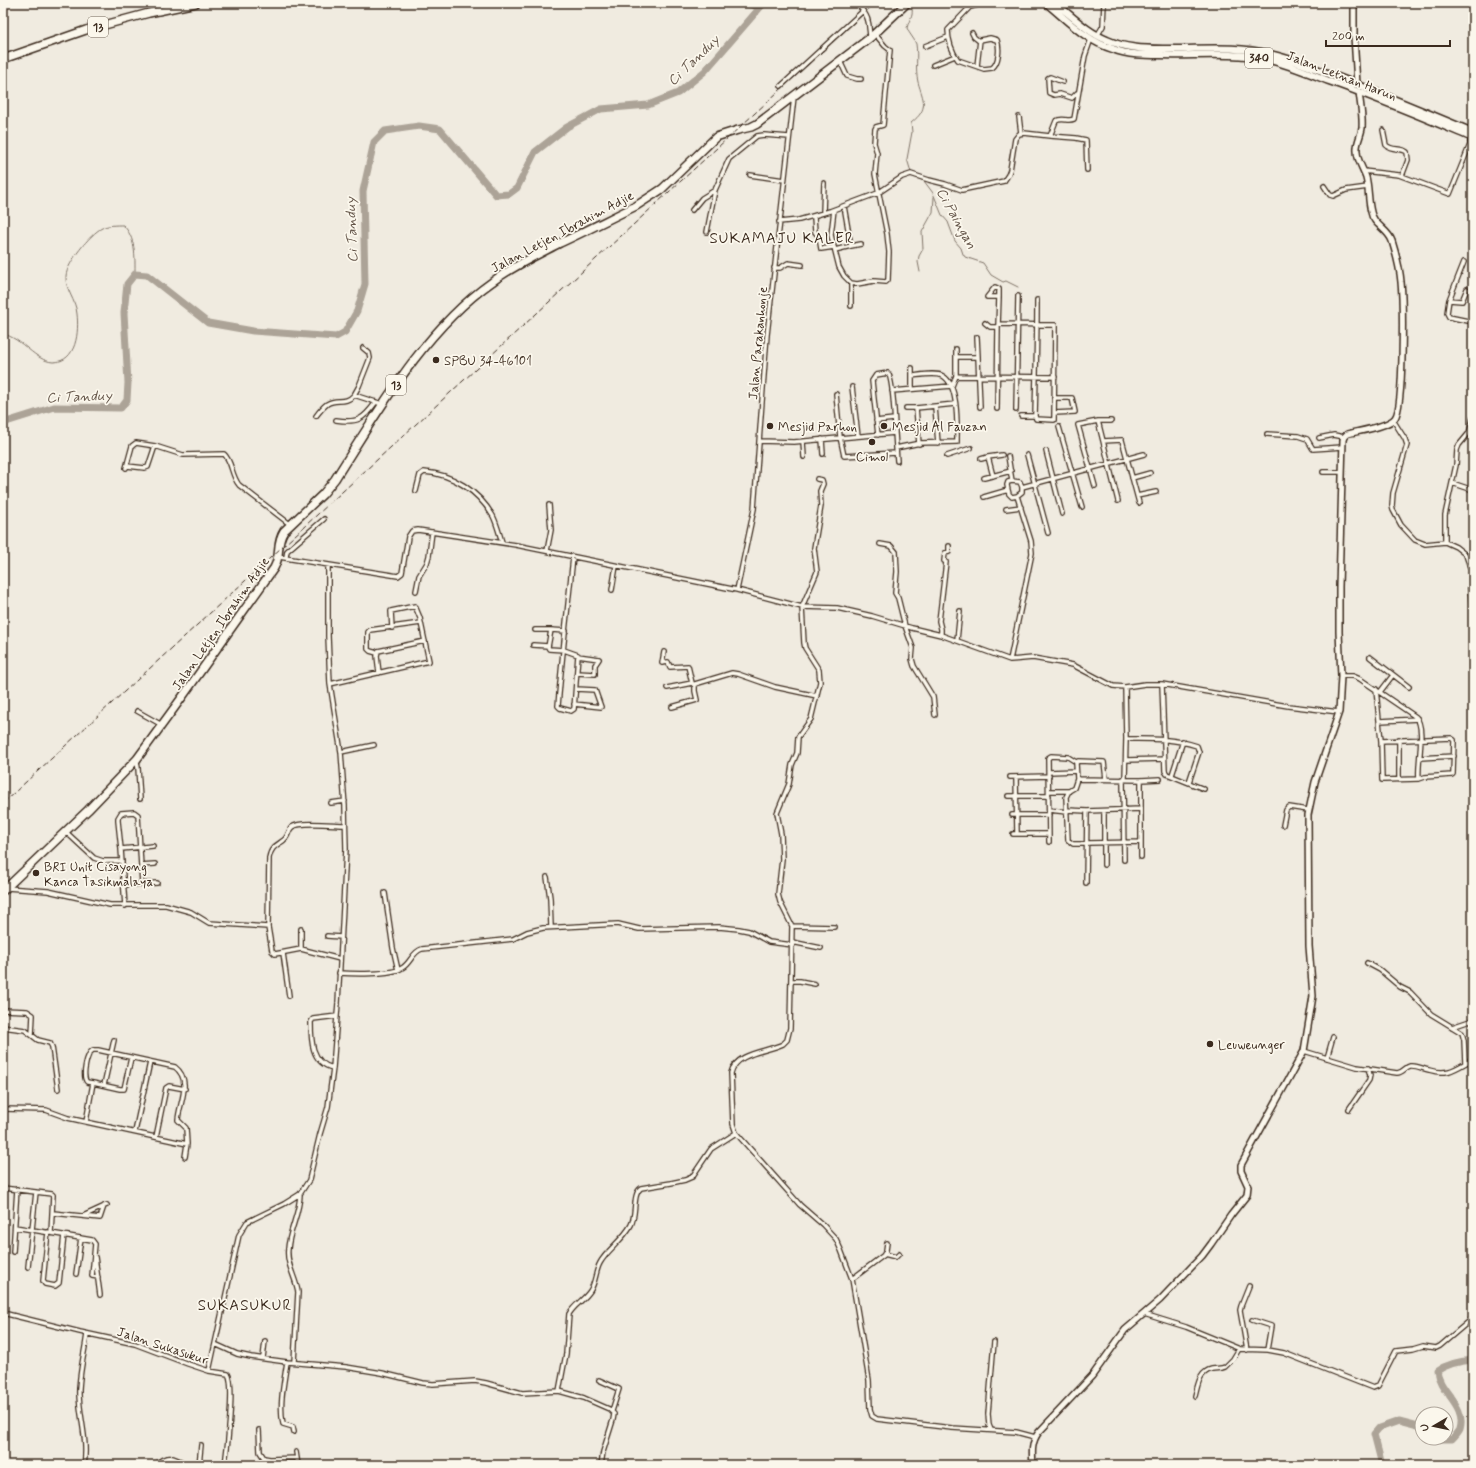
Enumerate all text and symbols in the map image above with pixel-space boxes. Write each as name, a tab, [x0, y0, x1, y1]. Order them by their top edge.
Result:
road number: 13	[88, 17, 108, 37]
scale bar	[1326, 22, 1450, 48]
text: 200 m	[1332, 29, 1365, 45]
water label: Ci Tanduy	[664, 31, 724, 90]
road number: 340	[1245, 48, 1273, 68]
street label: Jalan Letnan Harun	[1284, 48, 1399, 105]
water label: Ci Paingan	[931, 185, 980, 253]
street label: Jalan Letjen Ibrahim Adjie	[488, 187, 637, 277]
water label: Ci Tanduy	[342, 196, 362, 263]
district label: SUKAMAJU KALER	[709, 229, 855, 249]
street label: Jalan Parakanhonje	[745, 286, 772, 401]
place label: SPBU 34-46101	[444, 353, 532, 370]
marker: SPBU 34-46101	[431, 355, 441, 365]
road number: 13	[386, 375, 406, 395]
water label: Ci Tanduy	[46, 387, 113, 407]
place label: Mesjid Parhon	[778, 419, 857, 436]
place label: Mesjid Al Fauzan	[892, 419, 987, 436]
marker: Mesjid Parhon	[765, 421, 775, 431]
marker: Mesjid Al Fauzan	[879, 421, 889, 431]
marker: Cimol	[867, 437, 877, 447]
place label: Cimol	[856, 449, 889, 466]
street label: Jalan Letjen Ibrahim Adjie	[169, 554, 274, 694]
place label: BRI Unit Cisayong Kanca Tasikmalaya	[44, 859, 153, 891]
marker: BRI Unit Cisayong Kanca Tasikmalaya	[31, 868, 41, 878]
place label: Leuweunger	[1218, 1037, 1285, 1054]
marker: Leuweunger	[1205, 1039, 1215, 1049]
district label: SUKASUKUR	[198, 1296, 292, 1316]
street label: Jalan Sukasukur	[115, 1324, 211, 1369]
north arrow	[1414, 1406, 1454, 1446]
text: U	[1418, 1423, 1433, 1432]

